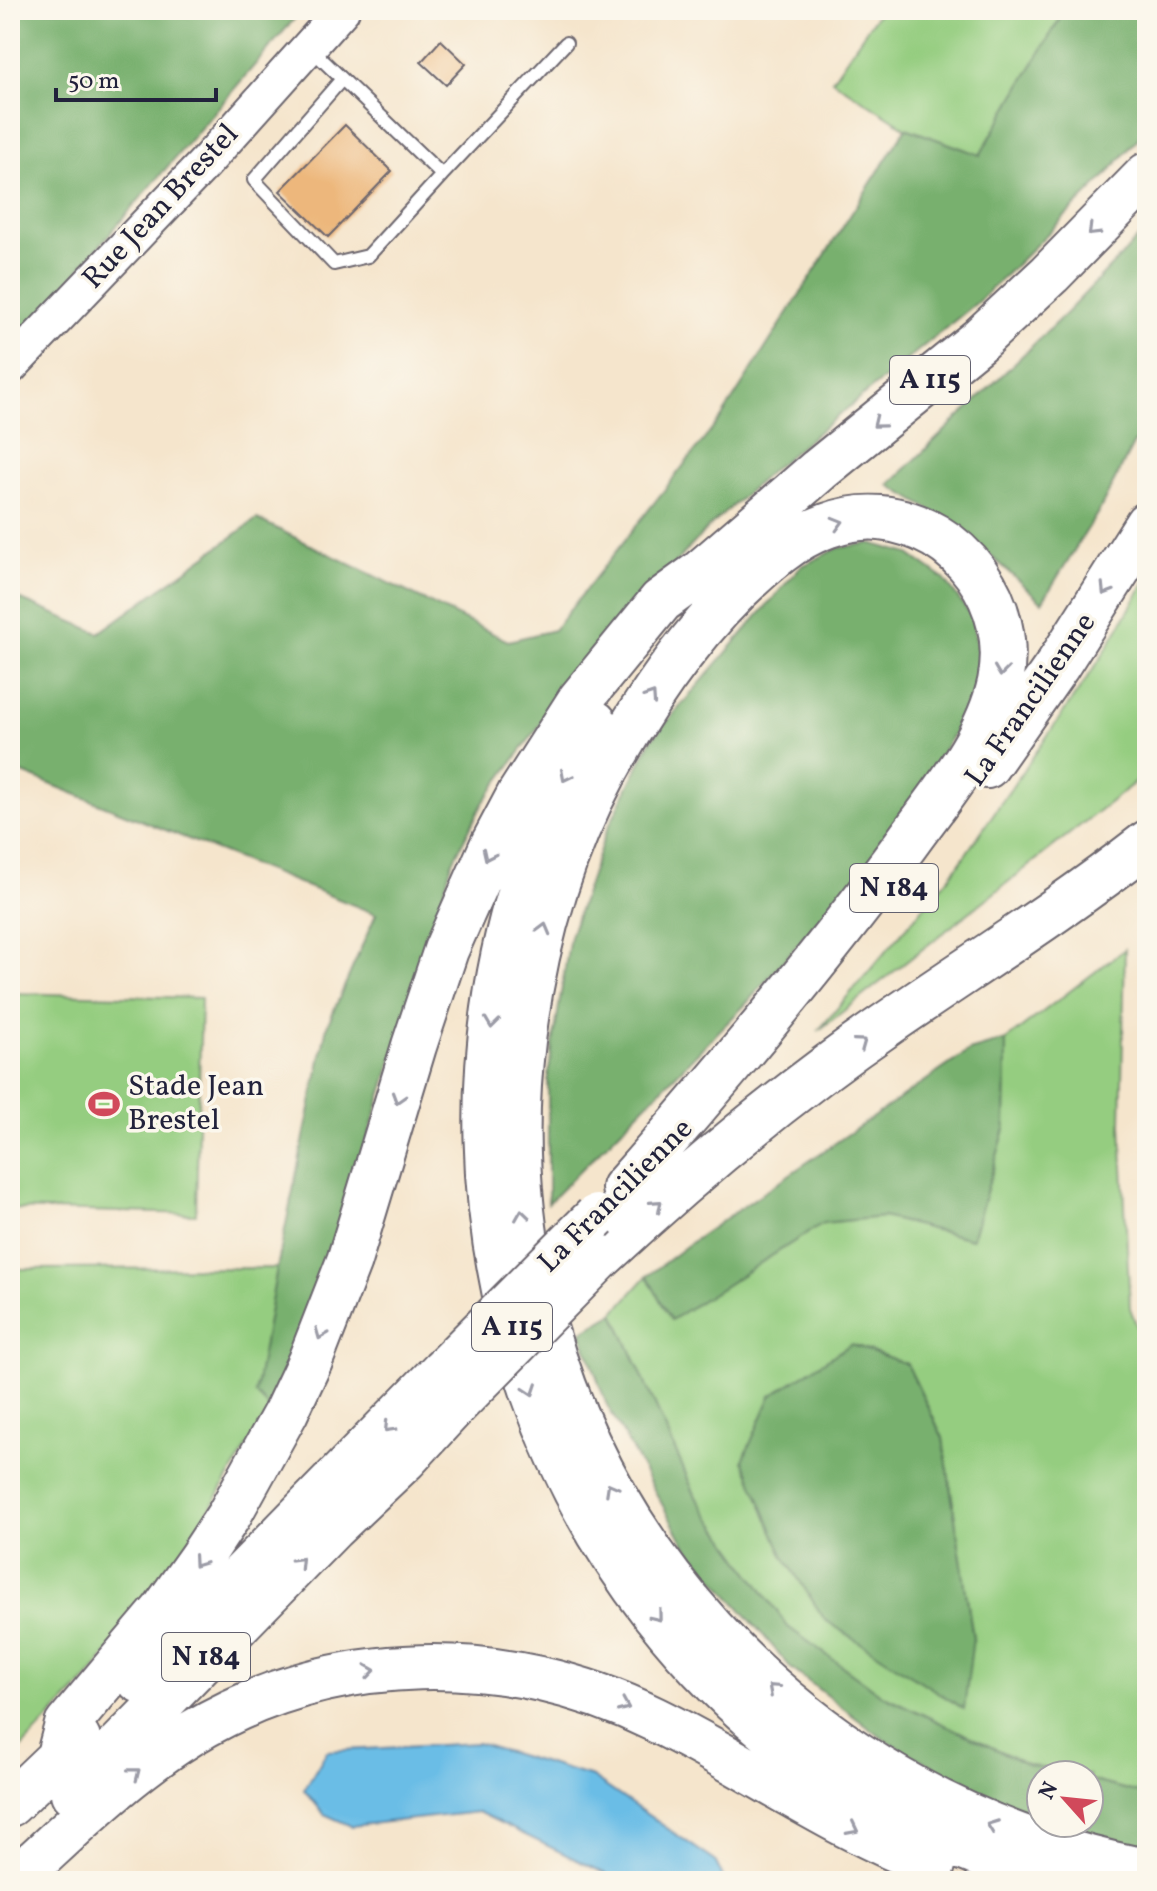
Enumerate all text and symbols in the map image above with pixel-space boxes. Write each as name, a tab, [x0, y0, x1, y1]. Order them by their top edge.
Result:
scale bar	[56, 52, 216, 102]
text: 50 m	[68, 65, 120, 99]
street label: Rue Jean Brestel	[73, 115, 249, 299]
one-way arrow	[1088, 222, 1102, 236]
road number: A 115	[890, 356, 970, 404]
one-way arrow	[872, 413, 887, 427]
one-way arrow	[831, 516, 845, 533]
one-way arrow	[1101, 582, 1116, 596]
street label: La Francilienne	[955, 604, 1107, 796]
one-way arrow	[993, 664, 1010, 678]
one-way arrow	[642, 691, 657, 705]
one-way arrow	[561, 767, 576, 782]
one-way arrow	[482, 846, 498, 861]
road number: N 184	[850, 864, 938, 912]
one-way arrow	[534, 923, 551, 937]
one-way arrow	[483, 1017, 500, 1030]
one-way arrow	[852, 1038, 867, 1053]
place label: Stade Jean Brestel	[128, 1066, 264, 1142]
sports icon: Stade Jean Brestel	[87, 1087, 121, 1121]
one-way arrow	[391, 1091, 407, 1104]
street label: La Francilienne	[529, 1109, 703, 1283]
one-way arrow	[648, 1200, 663, 1214]
one-way arrow	[514, 1208, 531, 1222]
road number: A 115	[472, 1303, 552, 1351]
one-way arrow	[314, 1326, 331, 1340]
one-way arrow	[521, 1382, 537, 1396]
one-way arrow	[384, 1417, 398, 1432]
one-way arrow	[605, 1481, 620, 1496]
one-way arrow	[193, 1554, 208, 1568]
one-way arrow	[290, 1557, 304, 1571]
one-way arrow	[647, 1607, 662, 1621]
road number: N 184	[162, 1633, 250, 1681]
one-way arrow	[363, 1663, 377, 1680]
one-way arrow	[767, 1684, 782, 1699]
one-way arrow	[616, 1697, 630, 1713]
north arrow	[1025, 1759, 1105, 1839]
one-way arrow	[126, 1769, 141, 1783]
text: N	[1032, 1777, 1067, 1805]
one-way arrow	[986, 1819, 1000, 1836]
one-way arrow	[844, 1820, 859, 1835]

